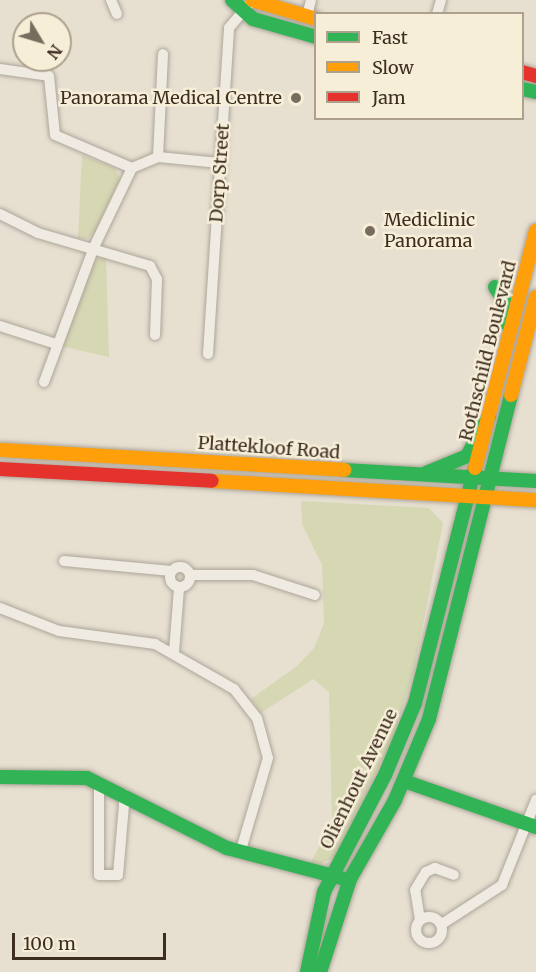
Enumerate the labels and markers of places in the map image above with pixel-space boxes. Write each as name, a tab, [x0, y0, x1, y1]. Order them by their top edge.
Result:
place label: Panorama Medical Centre	[60, 87, 282, 109]
marker: Panorama Medical Centre	[287, 89, 305, 107]
place label: Mediclinic Panorama	[384, 210, 475, 252]
marker: Mediclinic Panorama	[361, 222, 379, 240]

